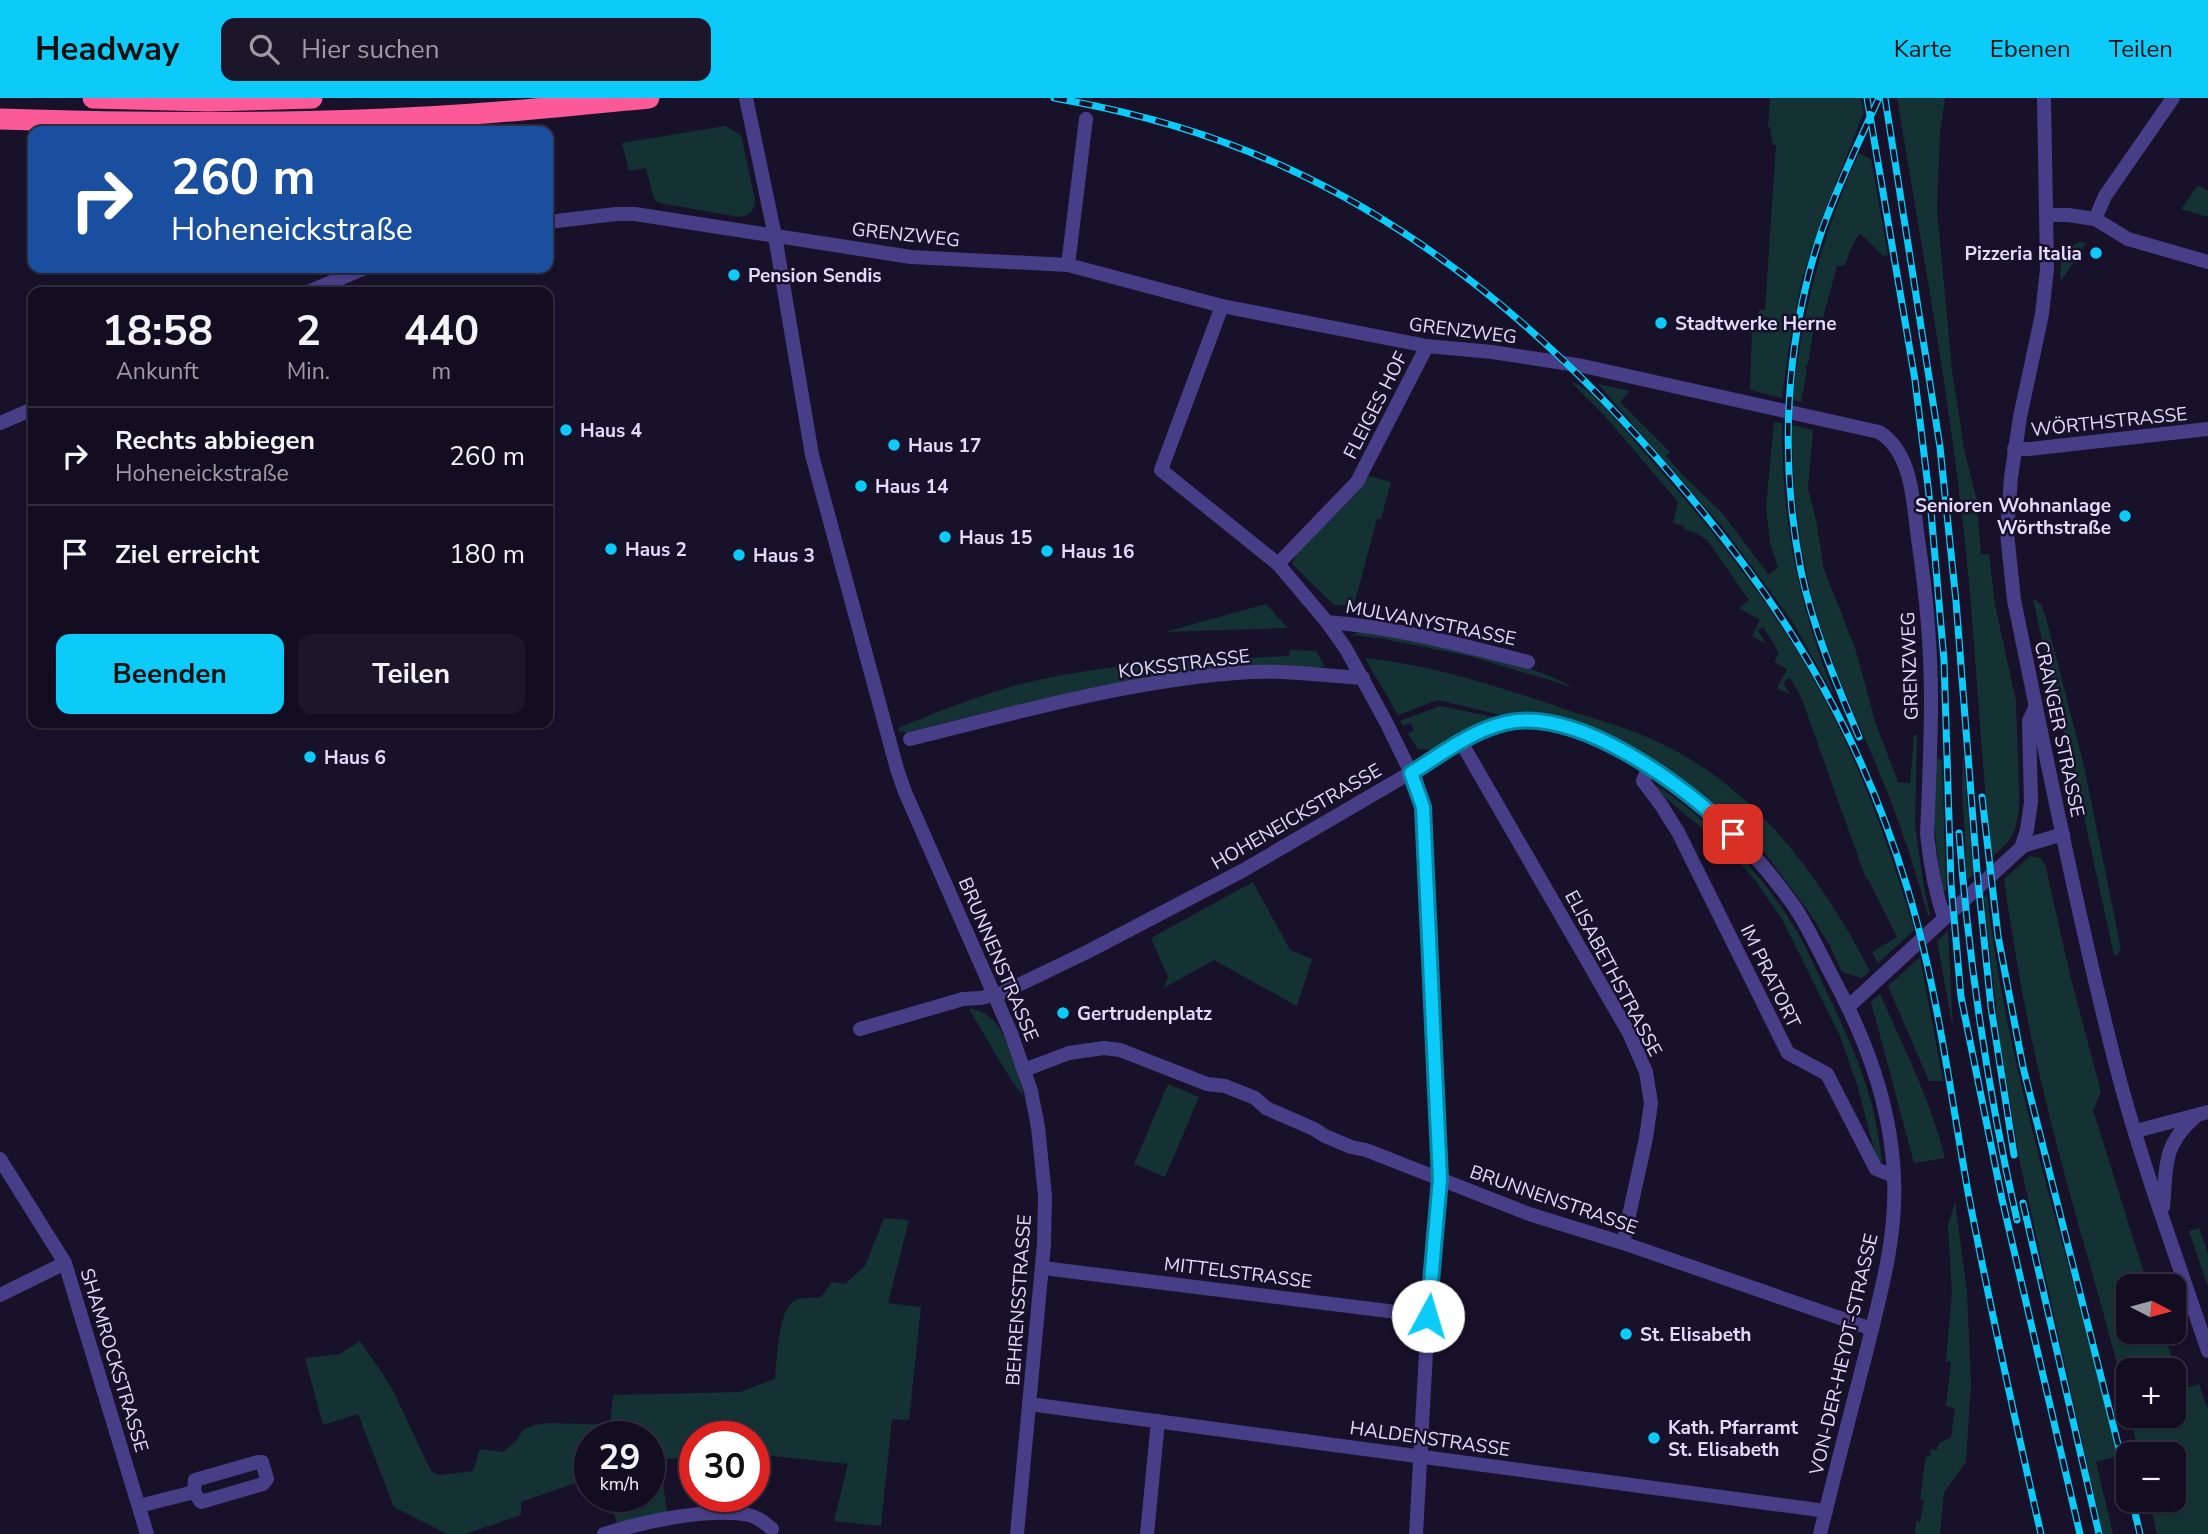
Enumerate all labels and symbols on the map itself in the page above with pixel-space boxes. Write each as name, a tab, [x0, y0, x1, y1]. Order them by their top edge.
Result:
street label: GRENZWEG	[851, 216, 961, 254]
place label: Pizzeria Italia	[1965, 241, 2082, 267]
marker: Pizzeria Italia	[2088, 245, 2104, 261]
place label: Pension Sendis	[748, 263, 882, 289]
marker: Pension Sendis	[726, 267, 742, 283]
street label: GRENZWEG	[1407, 311, 1518, 351]
place label: Stadtwerke Herne	[1675, 311, 1836, 337]
marker: Stadtwerke Herne	[1653, 315, 1669, 331]
street label: FLEIGES HOF	[1338, 347, 1414, 464]
street label: WÖRTHSTRASSE	[2030, 401, 2188, 443]
place label: Haus 4	[580, 418, 642, 444]
marker: Haus 4	[558, 422, 574, 438]
place label: Haus 17	[908, 433, 981, 459]
marker: Haus 17	[886, 437, 902, 453]
place label: Haus 14	[875, 474, 948, 500]
marker: Haus 14	[853, 478, 869, 494]
place label: Senioren Wohnanlage Wörthstraße	[1915, 493, 2111, 541]
marker: Senioren Wohnanlage Wörthstraße	[2117, 508, 2133, 524]
place label: Haus 15	[959, 525, 1032, 551]
marker: Haus 15	[937, 529, 953, 545]
place label: Haus 2	[625, 537, 687, 563]
place label: Haus 16	[1061, 539, 1134, 565]
marker: Haus 2	[603, 541, 619, 557]
place label: Haus 3	[753, 543, 815, 569]
marker: Haus 16	[1039, 543, 1055, 559]
marker: Haus 3	[731, 547, 747, 563]
street label: MULVANYSTRASSE	[1343, 594, 1518, 652]
street label: GRENZWEG	[1895, 611, 1925, 721]
street label: CRANGER STRASSE	[2028, 639, 2090, 820]
street label: KOKSSTRASSE	[1117, 643, 1251, 685]
place label: Haus 6	[324, 745, 386, 771]
marker: Haus 6	[302, 749, 318, 765]
street label: HOHENEICKSTRASSE	[1207, 758, 1386, 876]
pin	[1703, 804, 1763, 864]
street label: BRUNNENSTRASSE	[952, 873, 1044, 1046]
street label: ELISABETHSTRASSE	[1558, 886, 1668, 1061]
street label: IM PRATORT	[1734, 920, 1807, 1033]
place label: Gertrudenplatz	[1077, 1001, 1212, 1027]
marker: Gertrudenplatz	[1055, 1005, 1071, 1021]
street label: BRUNNENSTRASSE	[1466, 1159, 1641, 1241]
street label: BEHRENSSTRASSE	[1000, 1214, 1038, 1386]
street label: VON-DER-HEYDT-STRASSE	[1803, 1231, 1884, 1479]
street label: MITTELSTRASSE	[1162, 1251, 1313, 1295]
street label: SHAMROCKSTRASSE	[74, 1265, 154, 1455]
north arrow	[2116, 1274, 2186, 1344]
position arrow	[1391, 1279, 1465, 1353]
place label: St. Elisabeth	[1640, 1322, 1751, 1348]
marker: St. Elisabeth	[1618, 1326, 1634, 1342]
street label: HALDENSTRASSE	[1348, 1415, 1512, 1463]
place label: Kath. Pfarramt St. Elisabeth	[1668, 1415, 1799, 1463]
speed limit sign: 30	[679, 1421, 770, 1512]
marker: Kath. Pfarramt St. Elisabeth	[1646, 1430, 1662, 1446]

